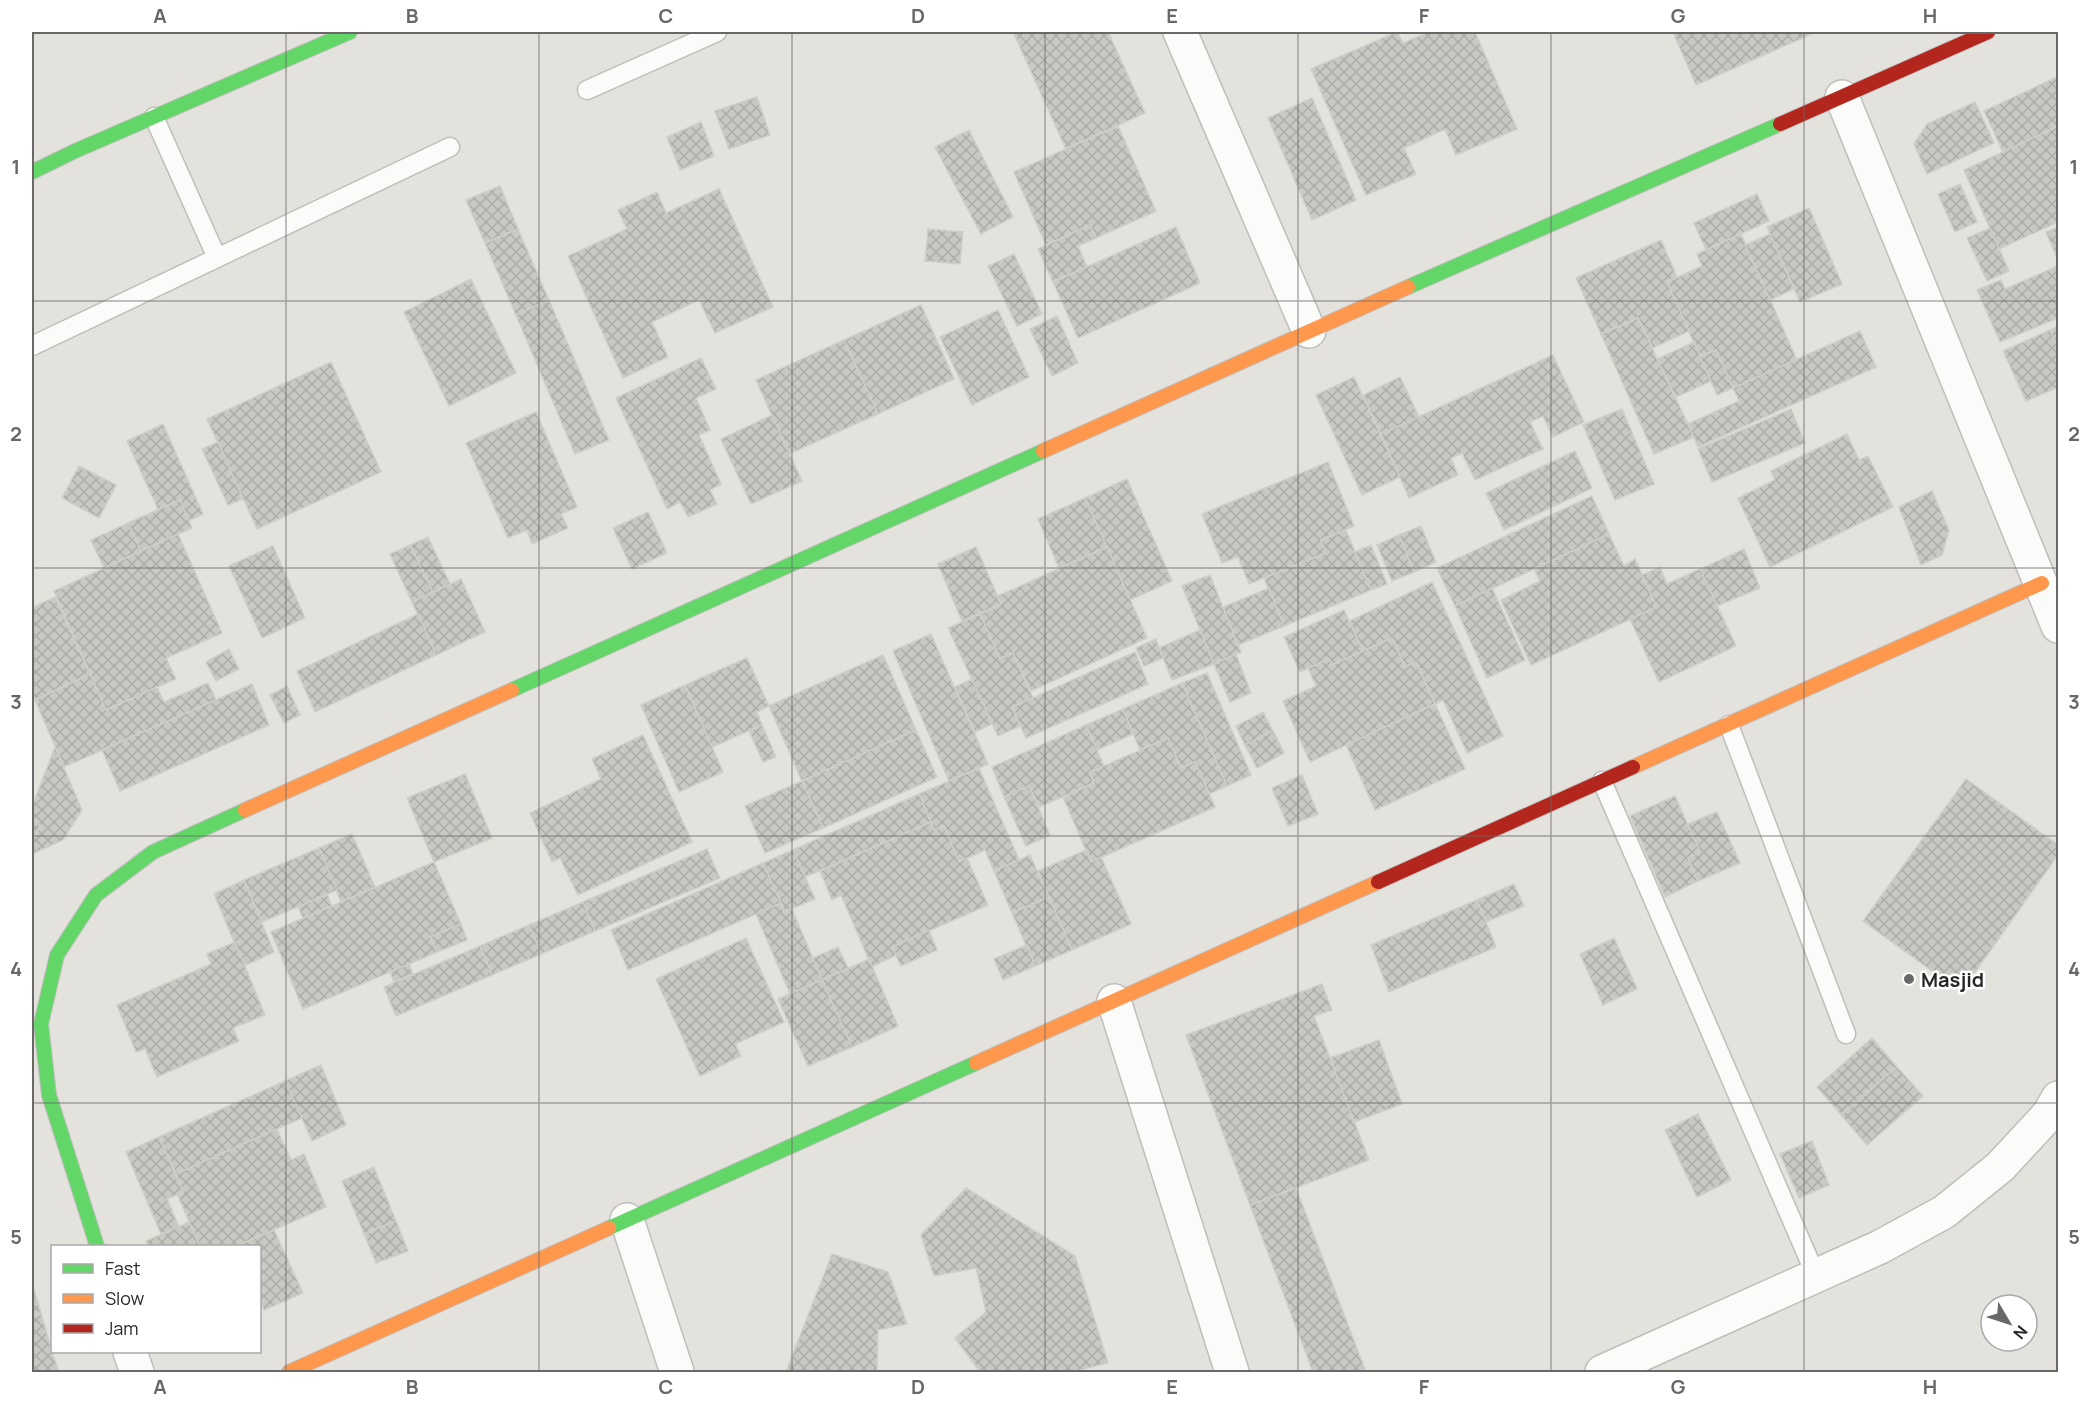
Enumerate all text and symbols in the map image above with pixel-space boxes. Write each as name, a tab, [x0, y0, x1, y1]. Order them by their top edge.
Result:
text: A	[153, 2, 167, 29]
text: B	[406, 2, 419, 29]
text: C	[659, 2, 673, 29]
text: D	[911, 2, 925, 29]
text: E	[1166, 2, 1178, 29]
text: F	[1419, 2, 1430, 29]
text: G	[1671, 2, 1686, 29]
text: H	[1923, 2, 1937, 29]
text: 1	[12, 153, 20, 180]
text: 1	[2070, 153, 2078, 180]
text: 2	[10, 420, 22, 447]
text: 2	[2068, 420, 2080, 447]
text: 3	[10, 688, 22, 715]
text: 3	[2068, 688, 2080, 715]
text: 4	[10, 955, 22, 982]
text: 4	[2068, 955, 2080, 982]
place label: Masjid	[1921, 966, 1984, 993]
marker: Masjid	[1902, 972, 1916, 986]
text: 5	[10, 1223, 22, 1250]
text: 5	[2068, 1223, 2080, 1250]
legend	[51, 1245, 261, 1353]
text: Fast	[105, 1256, 140, 1280]
text: Slow	[105, 1286, 145, 1310]
north arrow	[1979, 1293, 2039, 1353]
text: Jam	[105, 1316, 139, 1340]
text: N	[2008, 1321, 2033, 1344]
text: A	[153, 1373, 167, 1400]
text: B	[406, 1373, 419, 1400]
text: C	[659, 1373, 673, 1400]
text: D	[911, 1373, 925, 1400]
text: E	[1166, 1373, 1178, 1400]
text: F	[1419, 1373, 1430, 1400]
text: G	[1671, 1373, 1686, 1400]
text: H	[1923, 1373, 1937, 1400]

